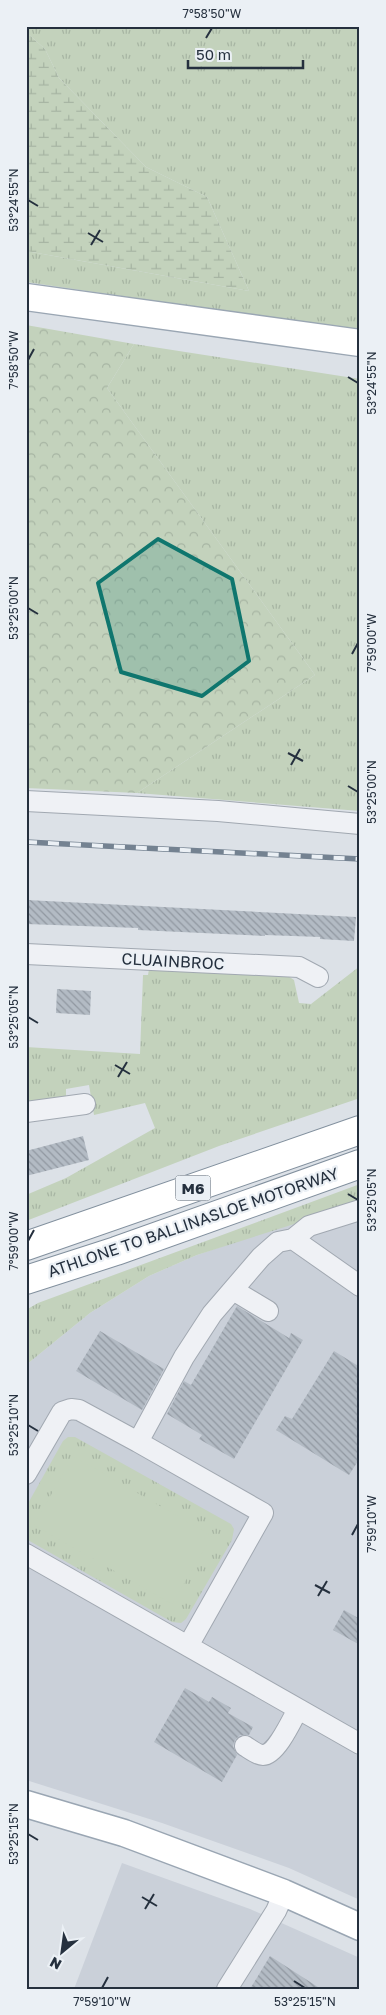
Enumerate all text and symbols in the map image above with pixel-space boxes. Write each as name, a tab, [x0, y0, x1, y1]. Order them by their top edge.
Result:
text: 7°58'50"W	[183, 6, 242, 21]
scale bar	[188, 38, 304, 70]
text: 50 m	[196, 45, 231, 63]
text: 53°24'55"N	[6, 168, 21, 232]
text: 7°58'50"W	[6, 330, 21, 389]
text: 53°24'55"N	[364, 351, 379, 415]
text: 53°25'00"N	[6, 576, 21, 640]
text: 7°59'00"W	[364, 613, 379, 673]
text: 53°25'00"N	[364, 760, 379, 824]
street label: CLUAINBROC	[121, 948, 225, 974]
text: 53°25'05"N	[6, 985, 21, 1049]
street label: ATHLONE TO BALLINASLOE MOTORWAY	[45, 1162, 342, 1281]
text: 53°25'05"N	[364, 1168, 379, 1232]
road number: M6	[176, 1176, 210, 1200]
text: 7°59'00"W	[6, 1211, 21, 1271]
text: 53°25'10"N	[6, 1394, 21, 1456]
text: 7°59'10"W	[364, 1495, 379, 1553]
text: 53°25'15"N	[6, 1803, 21, 1865]
north arrow	[38, 1928, 88, 1978]
text: N	[47, 1954, 64, 1974]
text: 7°59'10"W	[73, 1994, 131, 2009]
text: 53°25'15"N	[274, 1994, 336, 2009]

